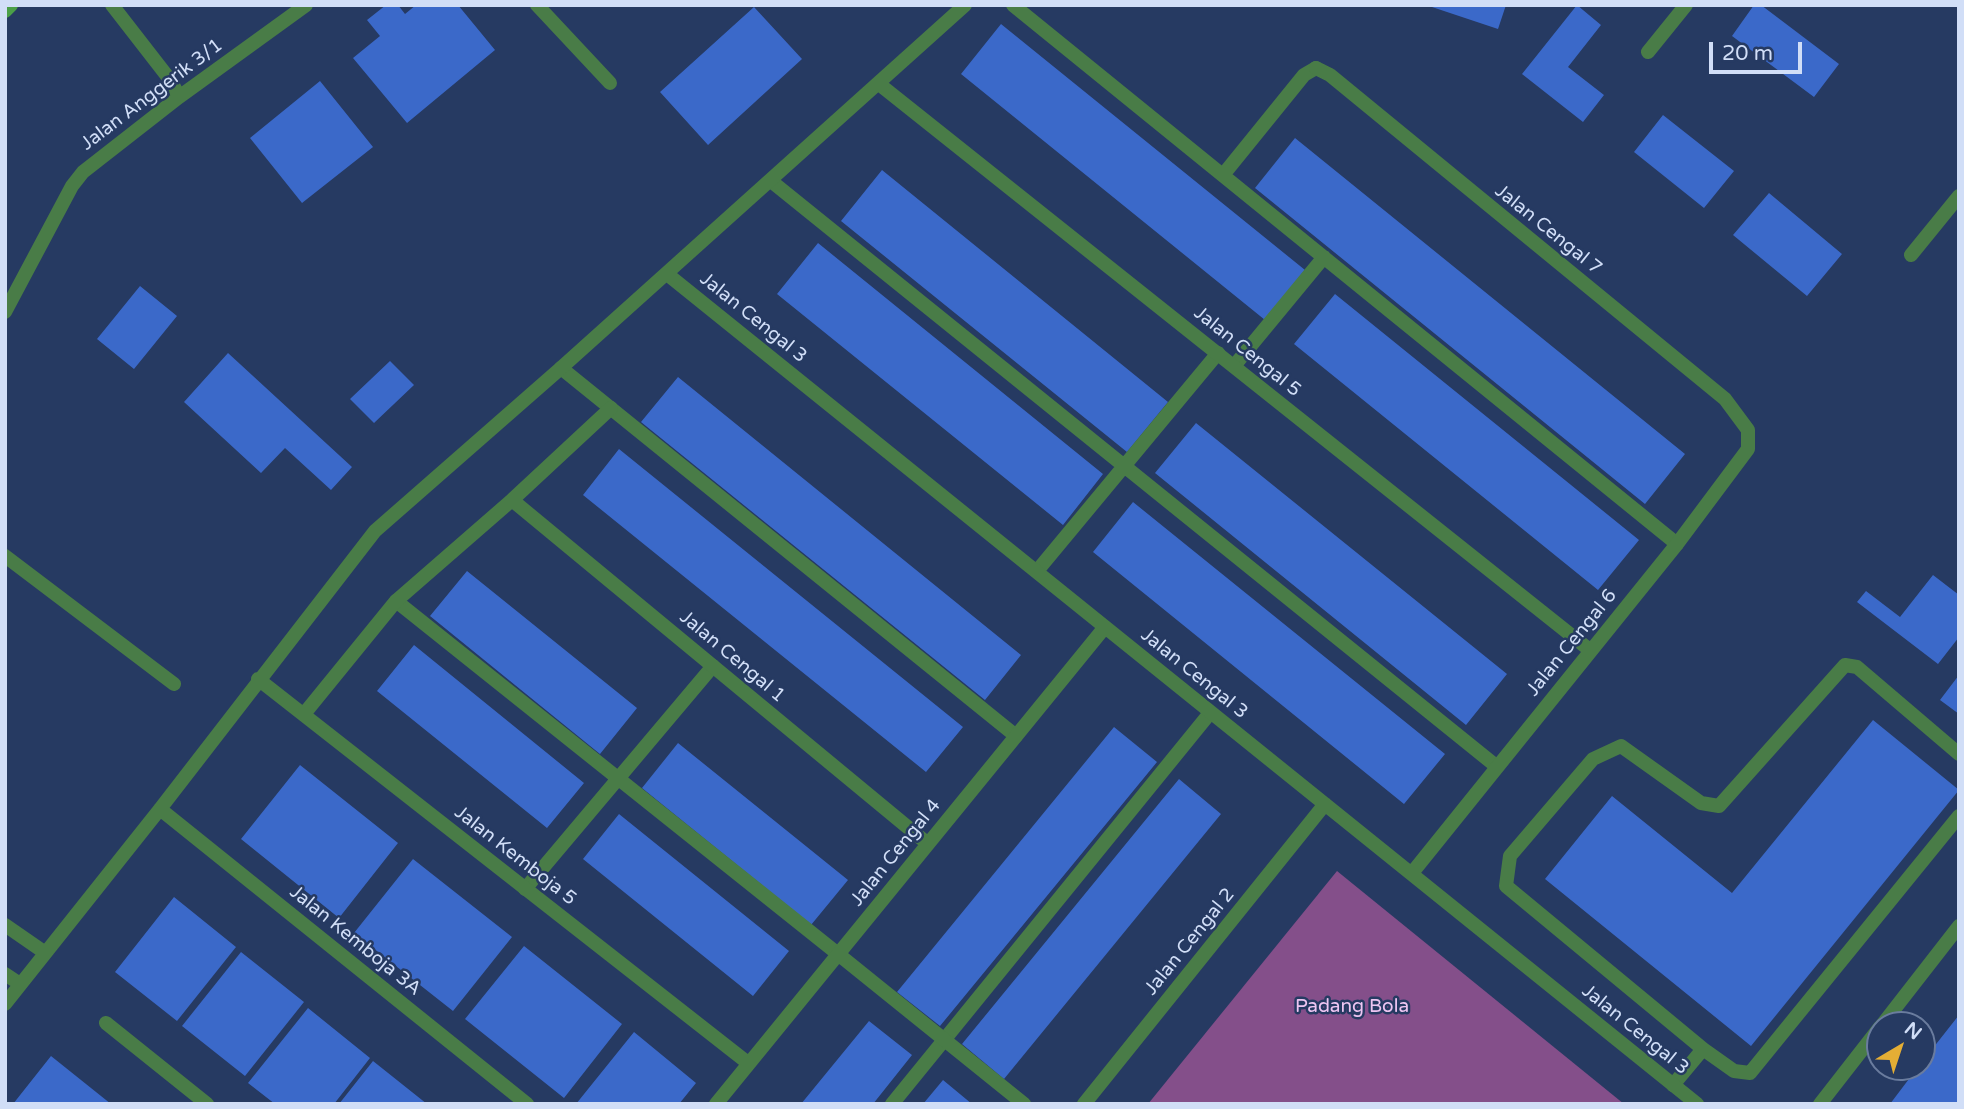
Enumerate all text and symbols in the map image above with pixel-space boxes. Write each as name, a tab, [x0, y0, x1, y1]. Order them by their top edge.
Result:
scale bar	[1712, 28, 1805, 72]
street label: Jalan Anggerik 3/1	[77, 34, 227, 156]
text: 20 m	[1722, 41, 1773, 66]
street label: Jalan Cengal 7	[1490, 180, 1606, 280]
street label: Jalan Cengal 3	[695, 268, 811, 368]
street label: Jalan Cengal 5	[1189, 302, 1305, 402]
street label: Jalan Cengal 6	[1522, 585, 1622, 701]
street label: Jalan Cengal 1	[675, 606, 789, 708]
street label: Jalan Cengal 3	[1136, 624, 1252, 724]
street label: Jalan Cengal 4	[846, 795, 946, 911]
street label: Jalan Kemboja 5	[450, 801, 580, 911]
street label: Jalan Kemboja 3A	[285, 881, 425, 1001]
street label: Jalan Cengal 2	[1140, 884, 1240, 1000]
street label: Jalan Cengal 3	[1577, 980, 1693, 1080]
park label: Padang Bola	[1295, 996, 1409, 1018]
north arrow	[1866, 1011, 1936, 1081]
text: N	[1900, 1018, 1926, 1045]

